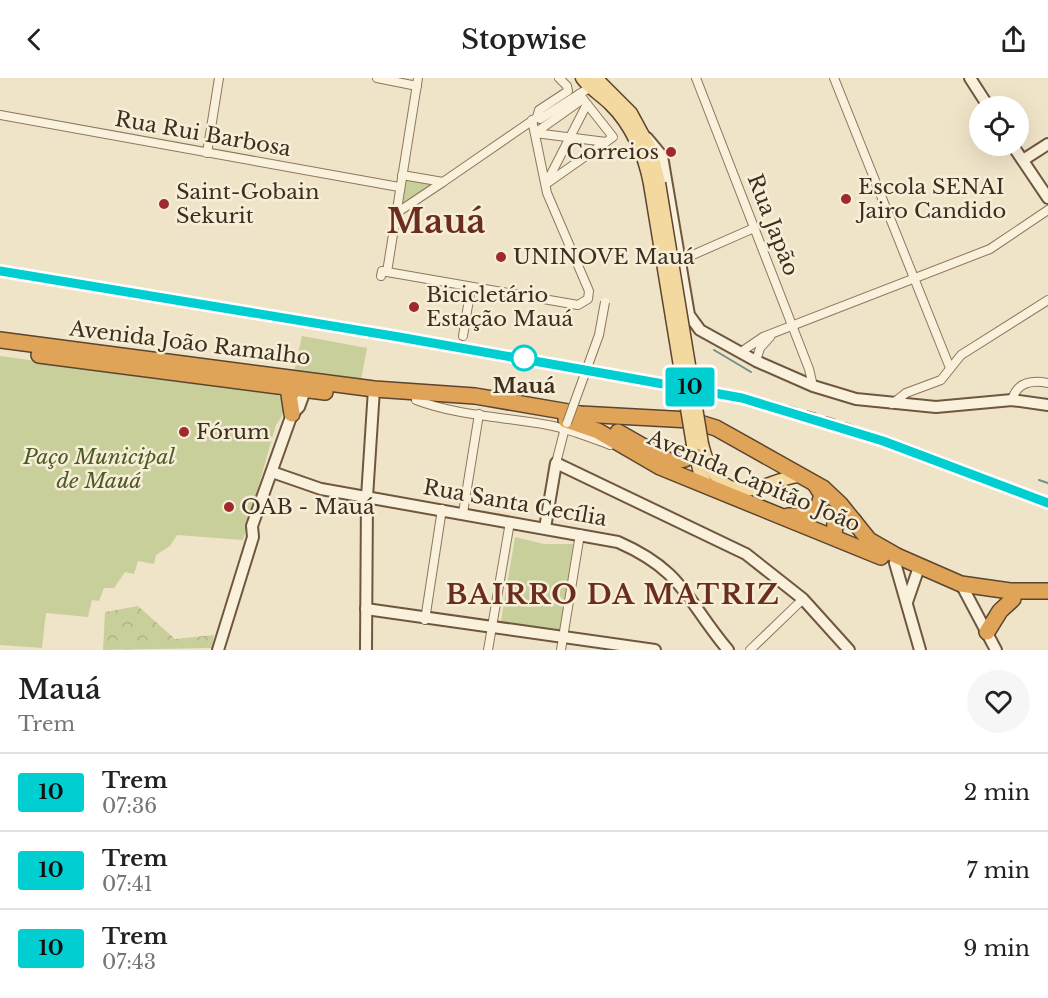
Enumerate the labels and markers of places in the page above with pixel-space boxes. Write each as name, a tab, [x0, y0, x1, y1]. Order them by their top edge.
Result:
place label: Correios	[566, 139, 659, 165]
marker: Correios	[664, 145, 678, 159]
place label: Escola SENAI Jairo Candido	[855, 174, 1006, 224]
place label: Saint-Gobain Sekurit	[176, 179, 319, 229]
marker: Escola SENAI Jairo Candido	[839, 192, 853, 206]
marker: Saint-Gobain Sekurit	[157, 197, 171, 211]
place label: UNINOVE Mauá	[513, 244, 695, 270]
marker: UNINOVE Mauá	[494, 250, 508, 264]
place label: Bicicletário Estação Mauá	[426, 282, 574, 332]
marker: Bicicletário Estação Mauá	[407, 300, 421, 314]
marker: Mauá	[511, 345, 537, 371]
place label: Mauá	[492, 373, 556, 399]
place label: Fórum	[196, 419, 270, 445]
marker: Fórum	[177, 425, 191, 439]
place label: OAB - Mauá	[241, 494, 375, 520]
marker: OAB - Mauá	[222, 500, 236, 514]

